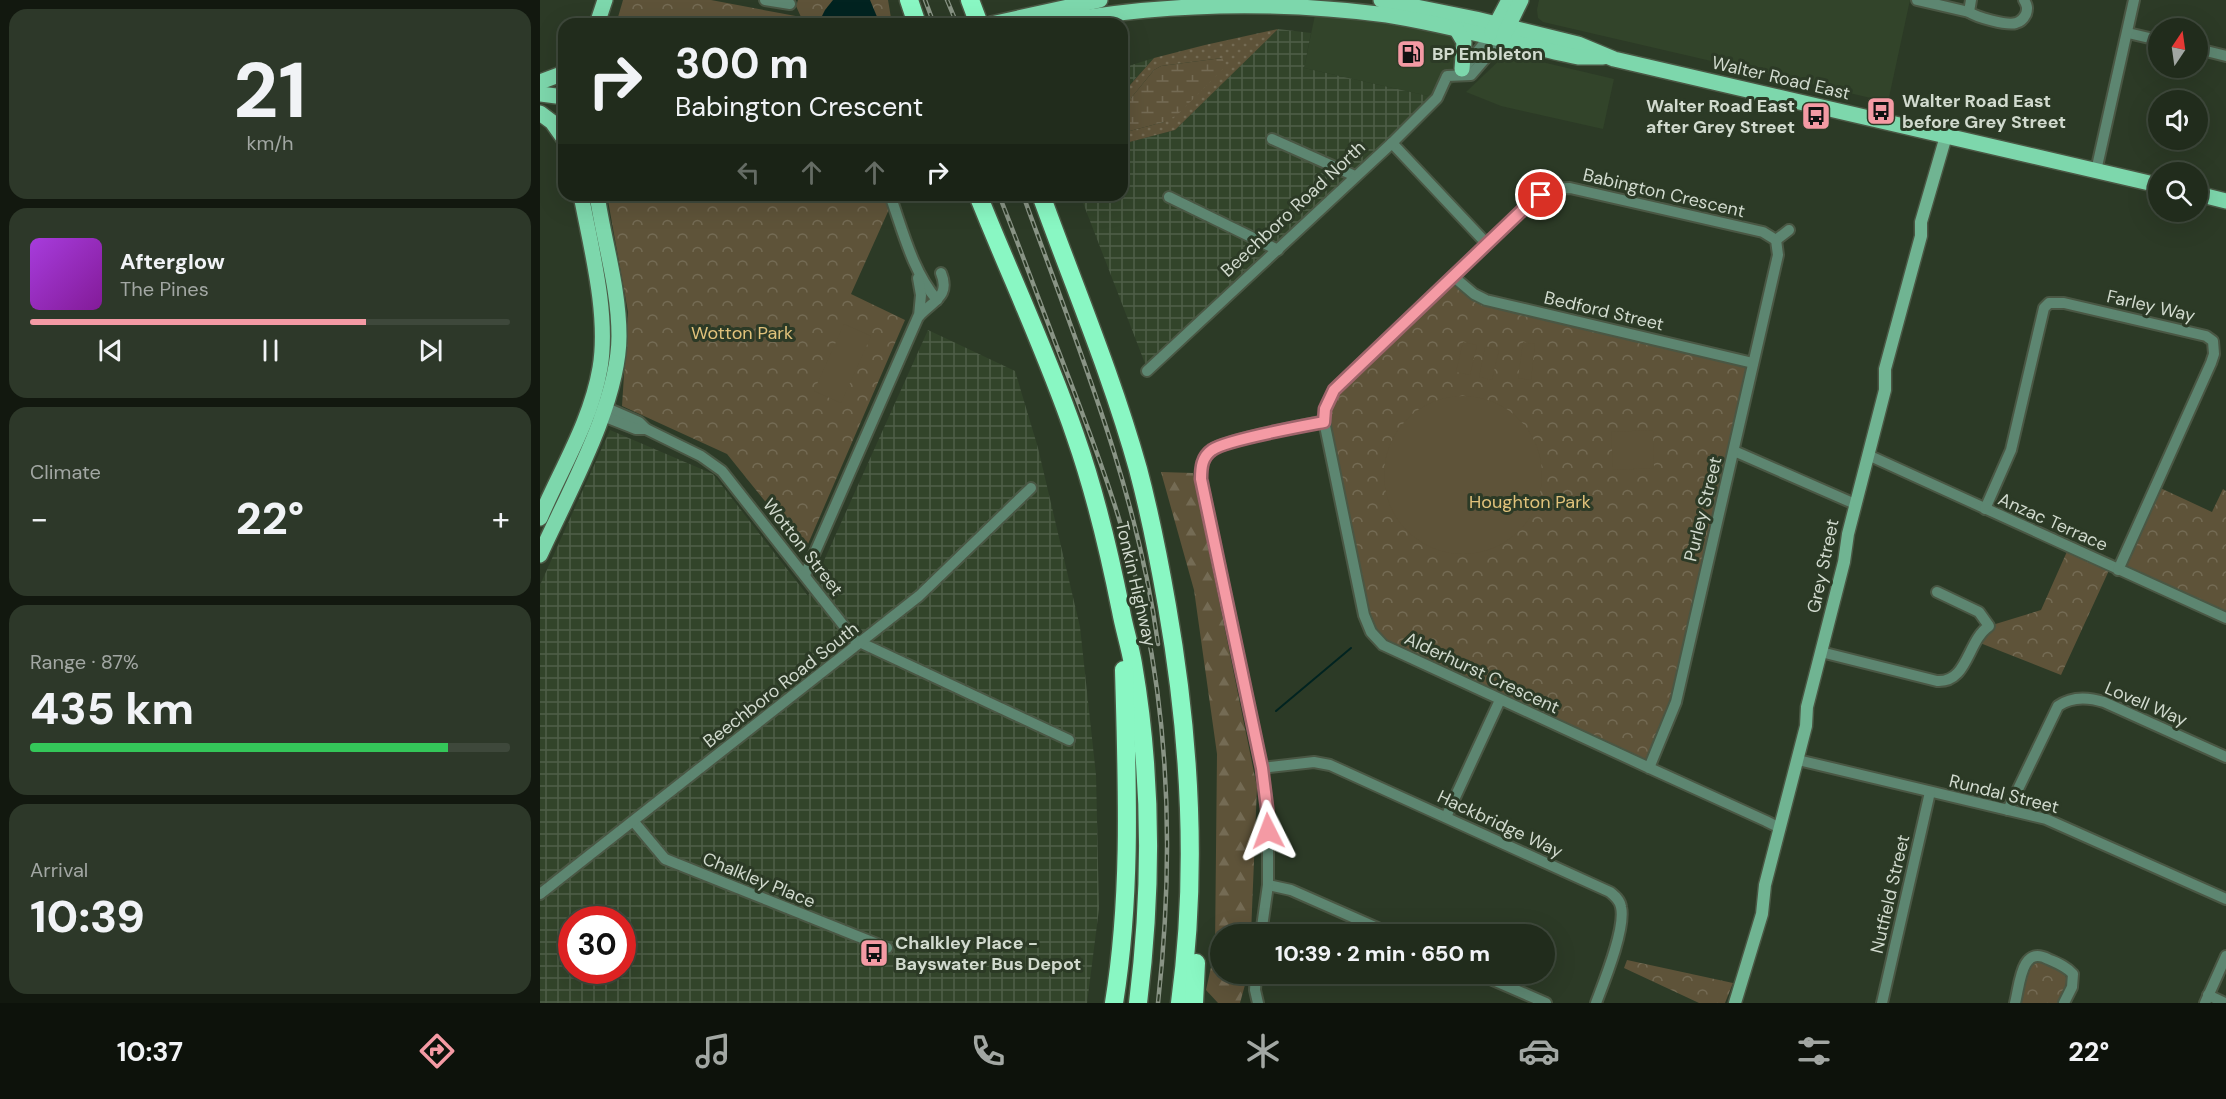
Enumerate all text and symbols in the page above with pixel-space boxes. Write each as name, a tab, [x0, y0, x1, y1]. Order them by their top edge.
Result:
north arrow	[2148, 18, 2208, 78]
map controls	[2148, 18, 2208, 222]
text: 300 m	[675, 36, 809, 91]
fuel station icon: BP Embleton	[1395, 38, 1427, 70]
text: 21	[233, 40, 307, 141]
icon: right	[576, 42, 654, 120]
place label: BP Embleton	[1432, 42, 1543, 66]
street label: Walter Road East	[1710, 50, 1852, 106]
text: Babington Crescent	[675, 89, 923, 124]
place label: Walter Road East before Grey Street	[1902, 89, 2066, 134]
button: sound	[2148, 90, 2208, 150]
place label: Walter Road East after Grey Street	[1646, 94, 1795, 139]
bus stop icon: Walter Road East before Grey Street	[1865, 95, 1897, 127]
bus stop icon: Walter Road East after Grey Street	[1800, 100, 1832, 132]
text: km/h	[246, 130, 294, 156]
street label: Beechboro Road North	[1216, 136, 1370, 282]
icon: left	[732, 156, 765, 189]
icon: ahead	[795, 156, 828, 189]
icon: ahead	[858, 156, 891, 189]
icon: right	[921, 156, 954, 189]
button: search	[2148, 162, 2208, 222]
street label: Babington Crescent	[1581, 163, 1747, 223]
pin	[1515, 169, 1566, 220]
icon: arrive	[1524, 178, 1557, 211]
text: Afterglow	[120, 247, 225, 276]
text: The Pines	[120, 276, 209, 302]
street label: Farley Way	[2104, 284, 2198, 328]
street label: Bedford Street	[1542, 286, 1666, 336]
park label: Wotton Park	[691, 321, 793, 345]
icon: previous	[94, 334, 127, 367]
icon: pause	[254, 334, 287, 367]
icon: next	[414, 334, 447, 367]
street label: Purley Street	[1678, 454, 1728, 564]
text: Climate	[30, 459, 101, 485]
street label: Anzac Terrace	[1994, 487, 2112, 557]
text: 22°	[236, 489, 304, 548]
park label: Houghton Park	[1469, 490, 1591, 514]
street label: Wotton Street	[757, 493, 849, 601]
text: −	[30, 497, 48, 540]
text: +	[492, 497, 510, 540]
street label: Grey Street	[1801, 517, 1845, 615]
street label: Tonkin Highway	[1110, 519, 1162, 649]
street label: Beechboro Road South	[698, 617, 864, 753]
street label: Alderhurst Crescent	[1401, 627, 1563, 719]
text: Range · 87%	[30, 649, 139, 675]
street label: Lovell Way	[2101, 676, 2191, 732]
text: 435 km	[30, 679, 194, 738]
street label: Rundal Street	[1947, 769, 2061, 819]
street label: Hackbridge Way	[1433, 784, 1567, 864]
position arrow	[1236, 799, 1300, 863]
street label: Nutfield Street	[1865, 832, 1915, 956]
street label: Chalkley Place	[699, 846, 819, 914]
text: Arrival	[30, 857, 88, 883]
text: 10:39	[30, 887, 145, 946]
speed limit sign: 30	[558, 906, 636, 984]
place label: Chalkley Place - Bayswater Bus Depot	[895, 931, 1081, 976]
bus stop icon: Chalkley Place - Bayswater Bus Depot	[858, 937, 890, 969]
text: 10:39 · 2 min · 650 m	[1275, 939, 1490, 968]
icon: directions	[416, 1030, 458, 1072]
icon: music	[692, 1030, 734, 1072]
icon: phone	[967, 1030, 1009, 1072]
icon: climate	[1242, 1030, 1284, 1072]
icon: car	[1518, 1030, 1560, 1072]
icon: filters	[1793, 1030, 1835, 1072]
text: 10:37	[117, 1034, 183, 1069]
text: 22°	[2068, 1034, 2109, 1069]

